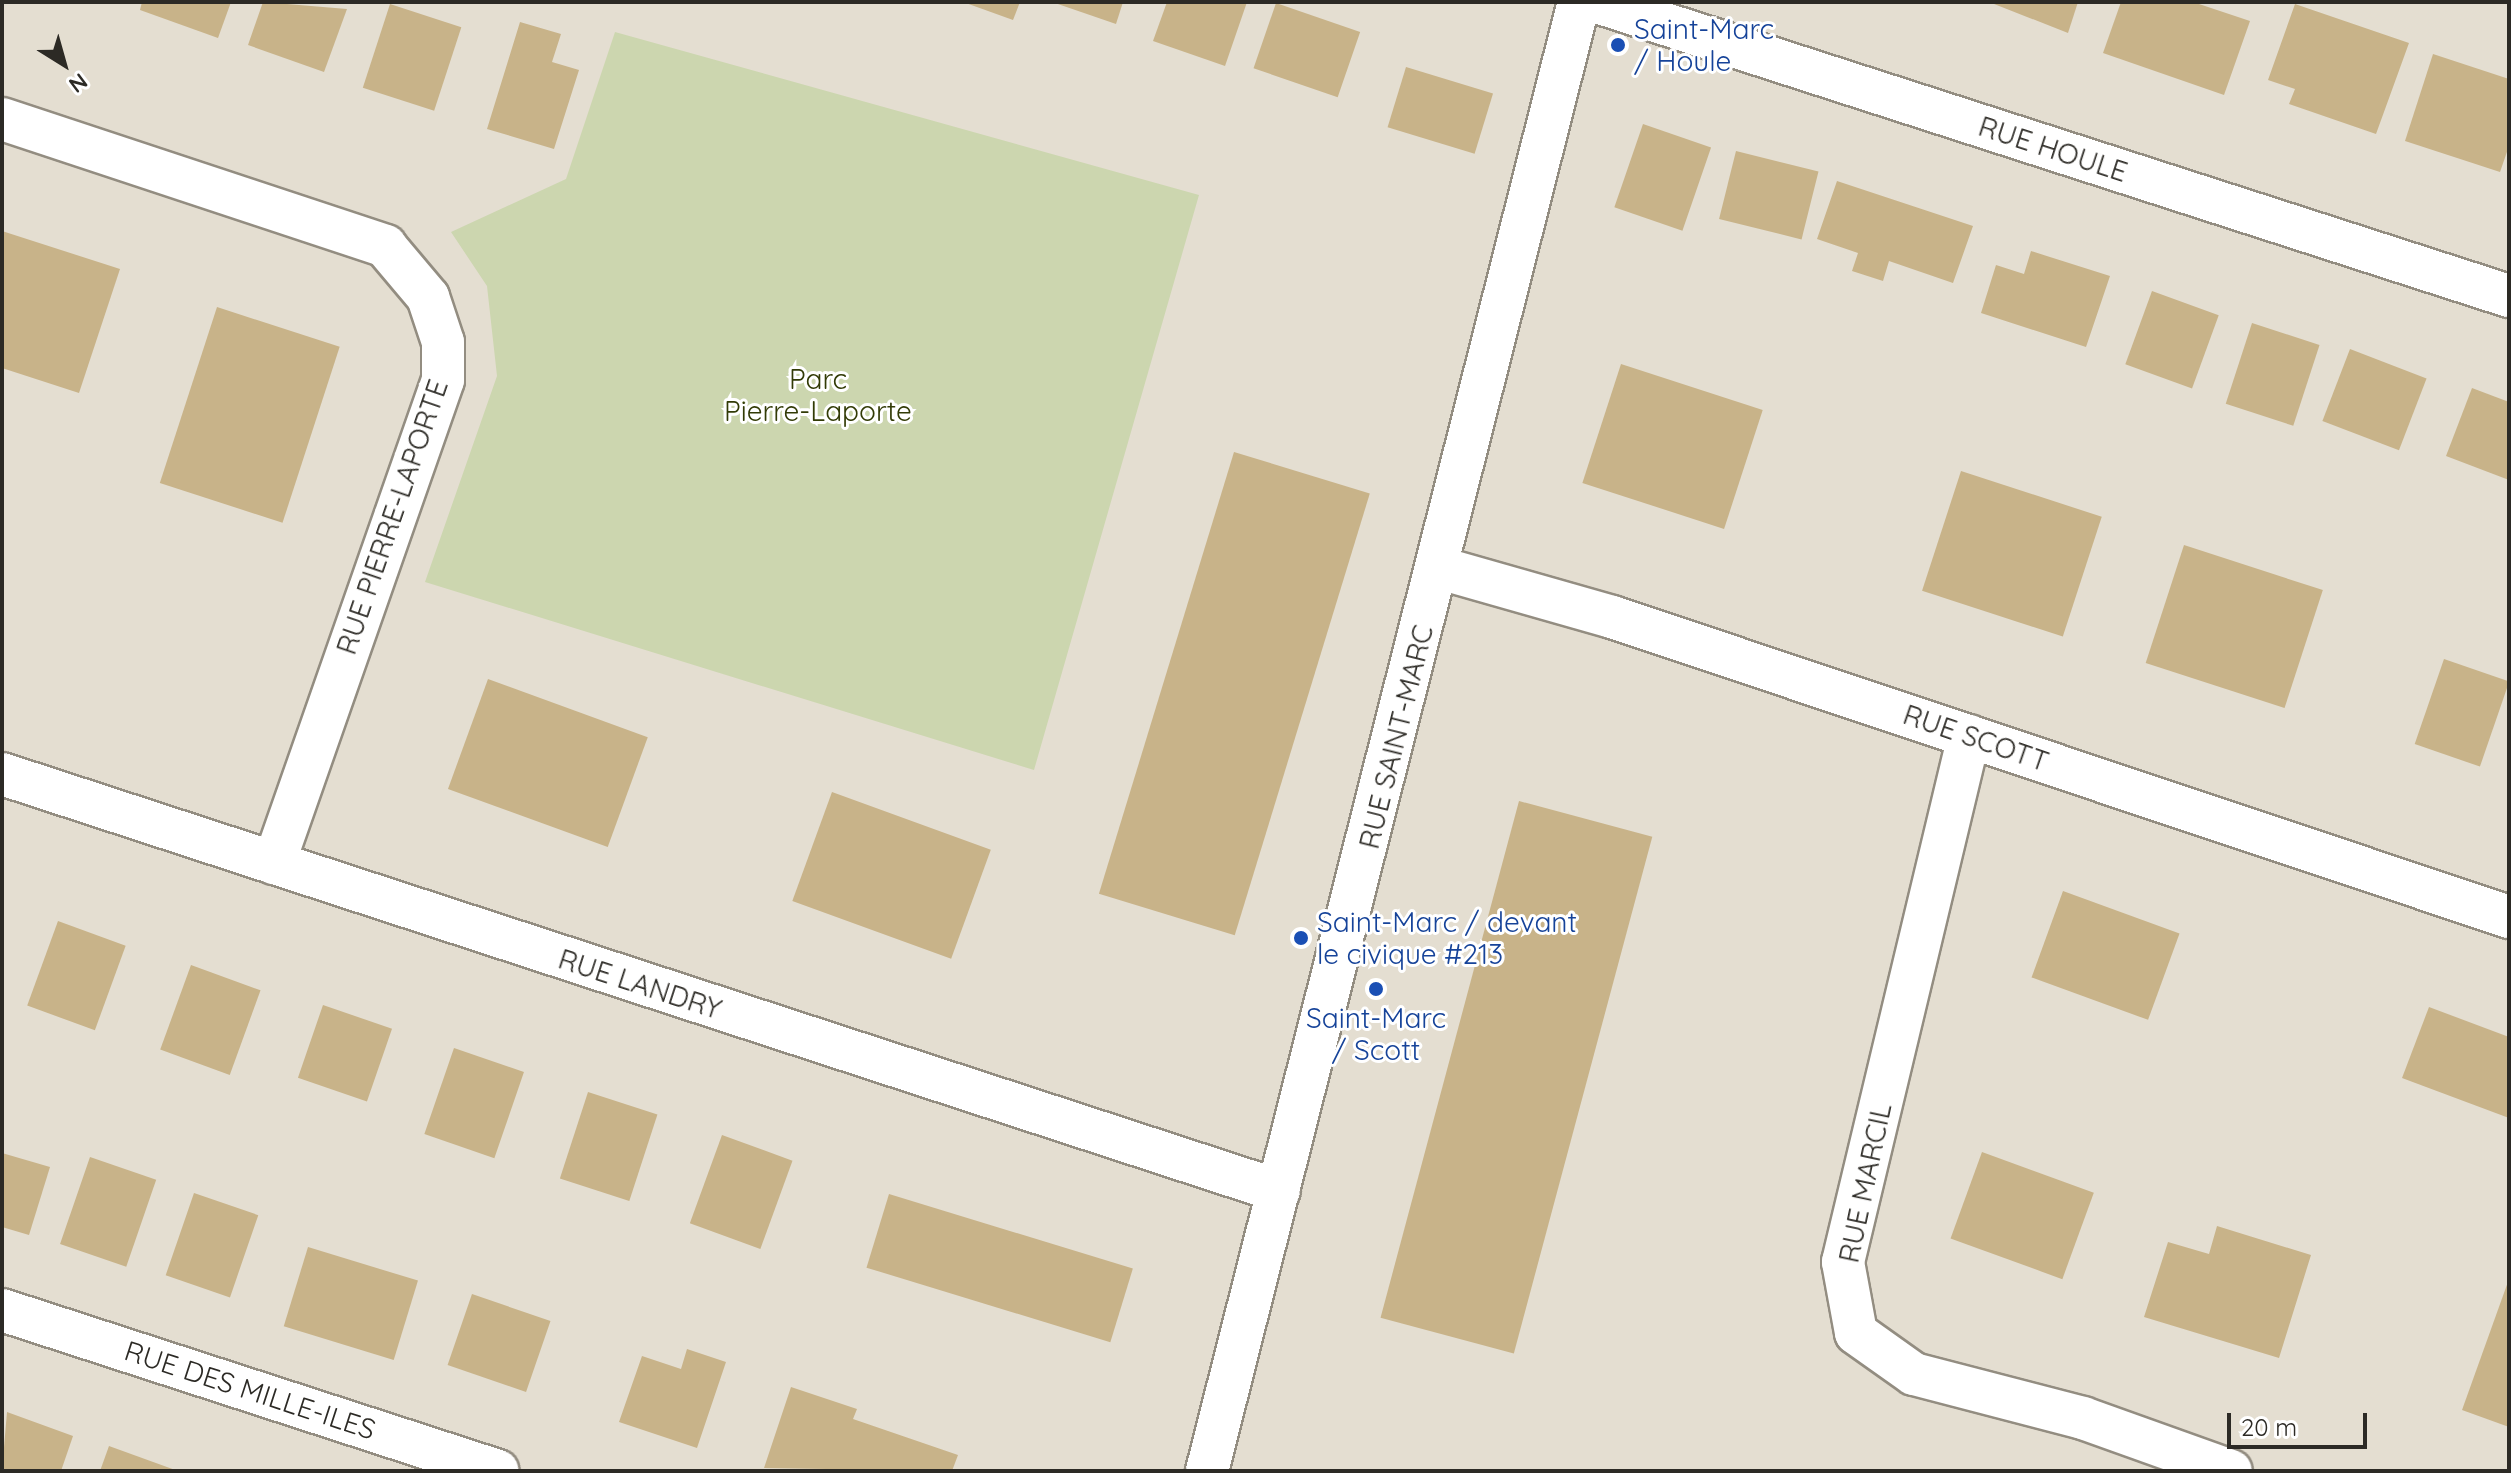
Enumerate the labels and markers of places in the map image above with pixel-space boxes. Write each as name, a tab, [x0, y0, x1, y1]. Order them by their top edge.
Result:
place label: Saint-Marc / Houle	[1634, 12, 1774, 78]
marker: Saint-Marc / Houle	[1609, 36, 1627, 54]
place label: Saint-Marc / devant le civique #213	[1317, 905, 1577, 971]
marker: Saint-Marc / devant le civique #213	[1292, 929, 1310, 947]
marker: Saint-Marc / Scott	[1367, 980, 1385, 998]
place label: Saint-Marc / Scott	[1306, 1001, 1446, 1067]

